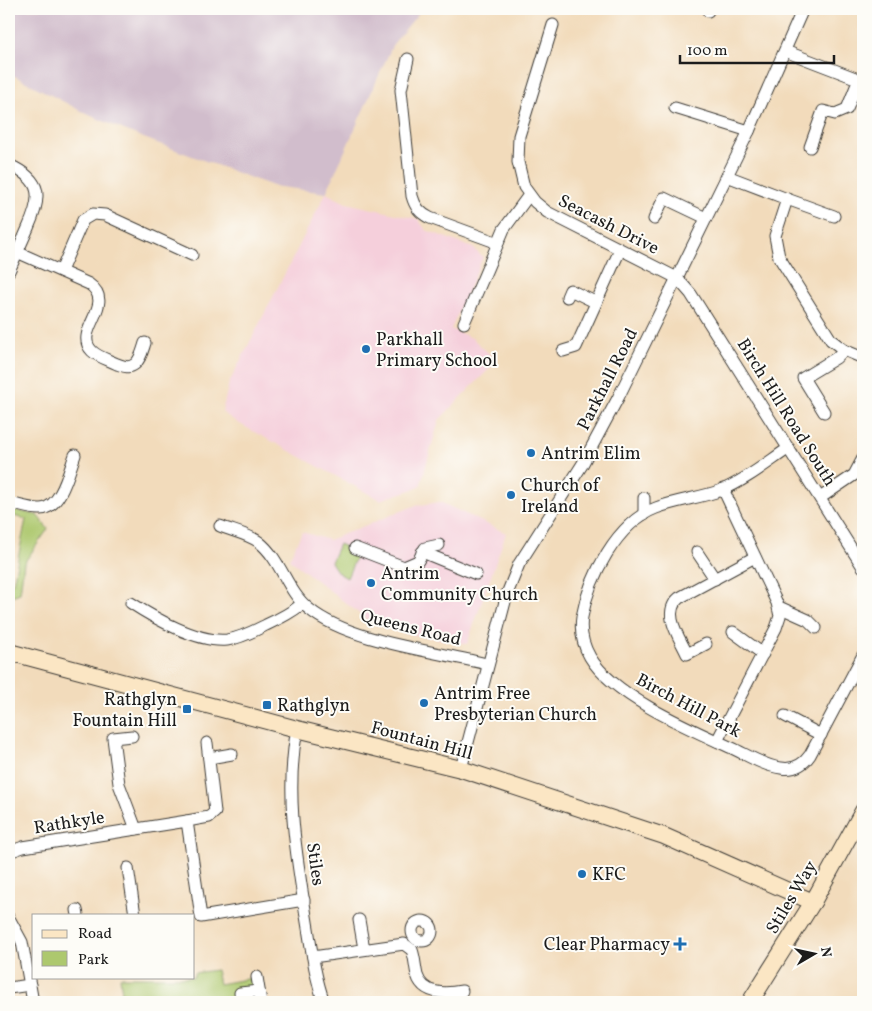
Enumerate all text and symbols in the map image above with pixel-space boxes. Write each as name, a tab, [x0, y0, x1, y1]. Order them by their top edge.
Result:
scale bar	[680, 32, 833, 64]
text: 100 m	[687, 41, 727, 62]
street label: Seacash Drive	[553, 189, 663, 262]
street label: Parkhall Road	[572, 324, 645, 435]
place label: Parkhall Primary School	[376, 328, 497, 374]
street label: Birch Hill Road South	[730, 334, 842, 492]
marker: Parkhall Primary School	[360, 343, 372, 355]
place label: Antrim Elim	[541, 442, 641, 467]
marker: Antrim Elim	[525, 447, 537, 459]
place label: Church of Ireland	[521, 474, 601, 520]
marker: Church of Ireland	[505, 489, 517, 501]
place label: Antrim Community Church	[381, 562, 538, 608]
marker: Antrim Community Church	[365, 577, 377, 589]
street label: Queens Road	[358, 604, 464, 653]
street label: Birch Hill Park	[631, 668, 746, 745]
place label: Antrim Free Presbyterian Church	[434, 682, 597, 728]
place label: Rathglyn Fountain Hill	[73, 688, 177, 734]
place label: Rathglyn	[277, 694, 350, 719]
marker: Antrim Free Presbyterian Church	[418, 697, 430, 709]
marker: Rathglyn	[261, 699, 273, 711]
marker: Rathglyn Fountain Hill	[181, 703, 193, 715]
street label: Fountain Hill	[368, 716, 475, 767]
street label: Rathkyle	[32, 806, 107, 841]
street label: Stiles	[299, 841, 330, 887]
street label: Stiles Way	[761, 856, 824, 939]
place label: KFC	[592, 863, 626, 888]
marker: KFC	[576, 868, 588, 880]
legend	[32, 914, 195, 978]
text: Road	[78, 924, 112, 945]
north arrow	[790, 928, 840, 978]
place label: Clear Pharmacy	[544, 933, 670, 958]
marker: Clear Pharmacy	[674, 938, 686, 950]
text: N	[815, 946, 836, 959]
text: Park	[78, 950, 109, 971]

